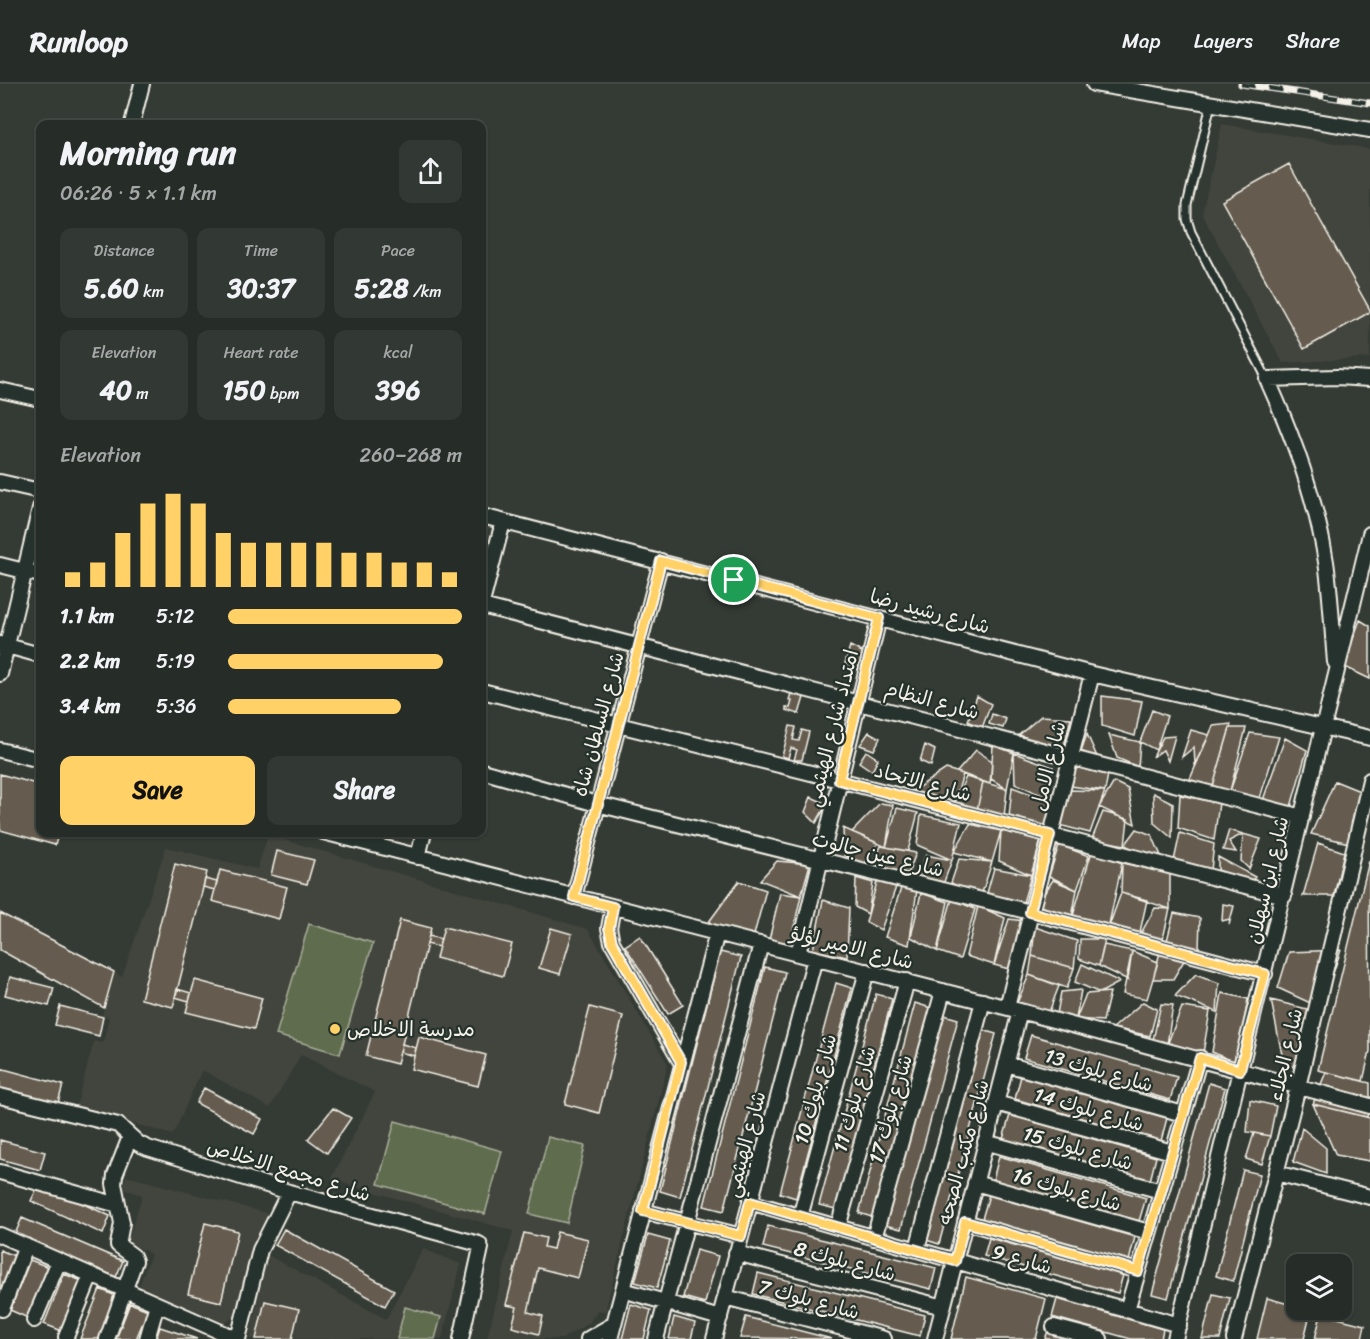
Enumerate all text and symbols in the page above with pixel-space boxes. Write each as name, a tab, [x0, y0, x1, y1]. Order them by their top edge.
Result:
text: Runloop	[30, 17, 128, 66]
text: Map	[1122, 22, 1161, 60]
text: Layers	[1194, 22, 1253, 60]
text: Share	[1286, 22, 1340, 60]
text: Morning run	[60, 124, 236, 182]
button: share	[399, 140, 462, 203]
text: 06:26 · 5 × 1.1 km	[60, 176, 217, 211]
text: Distance	[94, 236, 154, 265]
text: Time	[244, 236, 278, 265]
text: Pace	[381, 236, 415, 265]
text: 5.60	[84, 265, 139, 311]
text: 30:37	[227, 265, 295, 311]
text: 5:28	[354, 265, 409, 311]
text: km	[139, 277, 164, 306]
text: /km	[409, 277, 442, 306]
text: Elevation	[92, 338, 156, 367]
text: Heart rate	[223, 338, 299, 367]
text: kcal	[383, 338, 413, 367]
text: 40	[99, 367, 132, 413]
text: 150	[222, 367, 266, 413]
text: 396	[375, 367, 421, 413]
text: m	[132, 379, 149, 408]
text: bpm	[266, 379, 300, 408]
text: Elevation	[60, 438, 141, 473]
text: 260–268 m	[360, 438, 462, 473]
pin	[708, 554, 759, 605]
icon: arrive	[717, 563, 750, 596]
street label: شارع رشيد رضا	[866, 579, 994, 644]
text: 1.1 km	[60, 599, 114, 634]
text: 5:12	[156, 599, 194, 634]
text: 2.2 km	[60, 644, 120, 679]
text: 5:19	[156, 644, 195, 679]
street label: امتداد شارع الهيثمي	[796, 646, 869, 811]
street label: شارع السلطان شاه	[562, 648, 635, 801]
street label: شارع النظام	[881, 671, 983, 730]
text: 3.4 km	[60, 689, 121, 724]
text: 5:36	[156, 689, 197, 724]
street label: شارع الامل	[1020, 717, 1077, 815]
street label: شارع الاتحاد	[870, 753, 975, 812]
button: Save	[60, 756, 255, 825]
button: Share	[267, 756, 462, 825]
street label: شارع ابن سهلان	[1236, 813, 1299, 947]
street label: شارع عين جالوت	[808, 821, 948, 888]
street label: شارع الامير لؤلؤ	[785, 915, 917, 980]
street label: شارع الجلاء	[1258, 1005, 1313, 1105]
place label: مدرسة الاخلاص	[347, 1012, 475, 1047]
marker: مدرسة الاخلاص	[328, 1022, 342, 1036]
street label: شارع بلوك 10	[784, 1030, 847, 1148]
street label: شارع بلوك 13	[1040, 1038, 1157, 1103]
street label: شارع بلوك 11	[823, 1042, 886, 1156]
street label: شارع بلوك 17	[858, 1050, 923, 1168]
street label: شارع مكتب الصحه	[927, 1075, 1000, 1229]
street label: شارع بلوك 14	[1030, 1077, 1148, 1142]
street label: شارع الهيثمي	[714, 1087, 776, 1201]
street label: شارع بلوك 15	[1019, 1116, 1137, 1181]
street label: شارع مجمع الاخلاص	[203, 1129, 375, 1212]
street label: شارع بلوك 16	[1008, 1157, 1126, 1222]
street label: شارع بلوك 8	[790, 1231, 900, 1292]
street label: شارع 9	[988, 1234, 1056, 1285]
map controls	[1286, 1254, 1352, 1320]
button: layers	[1286, 1254, 1352, 1320]
street label: شارع بلوك 7	[754, 1269, 863, 1330]

